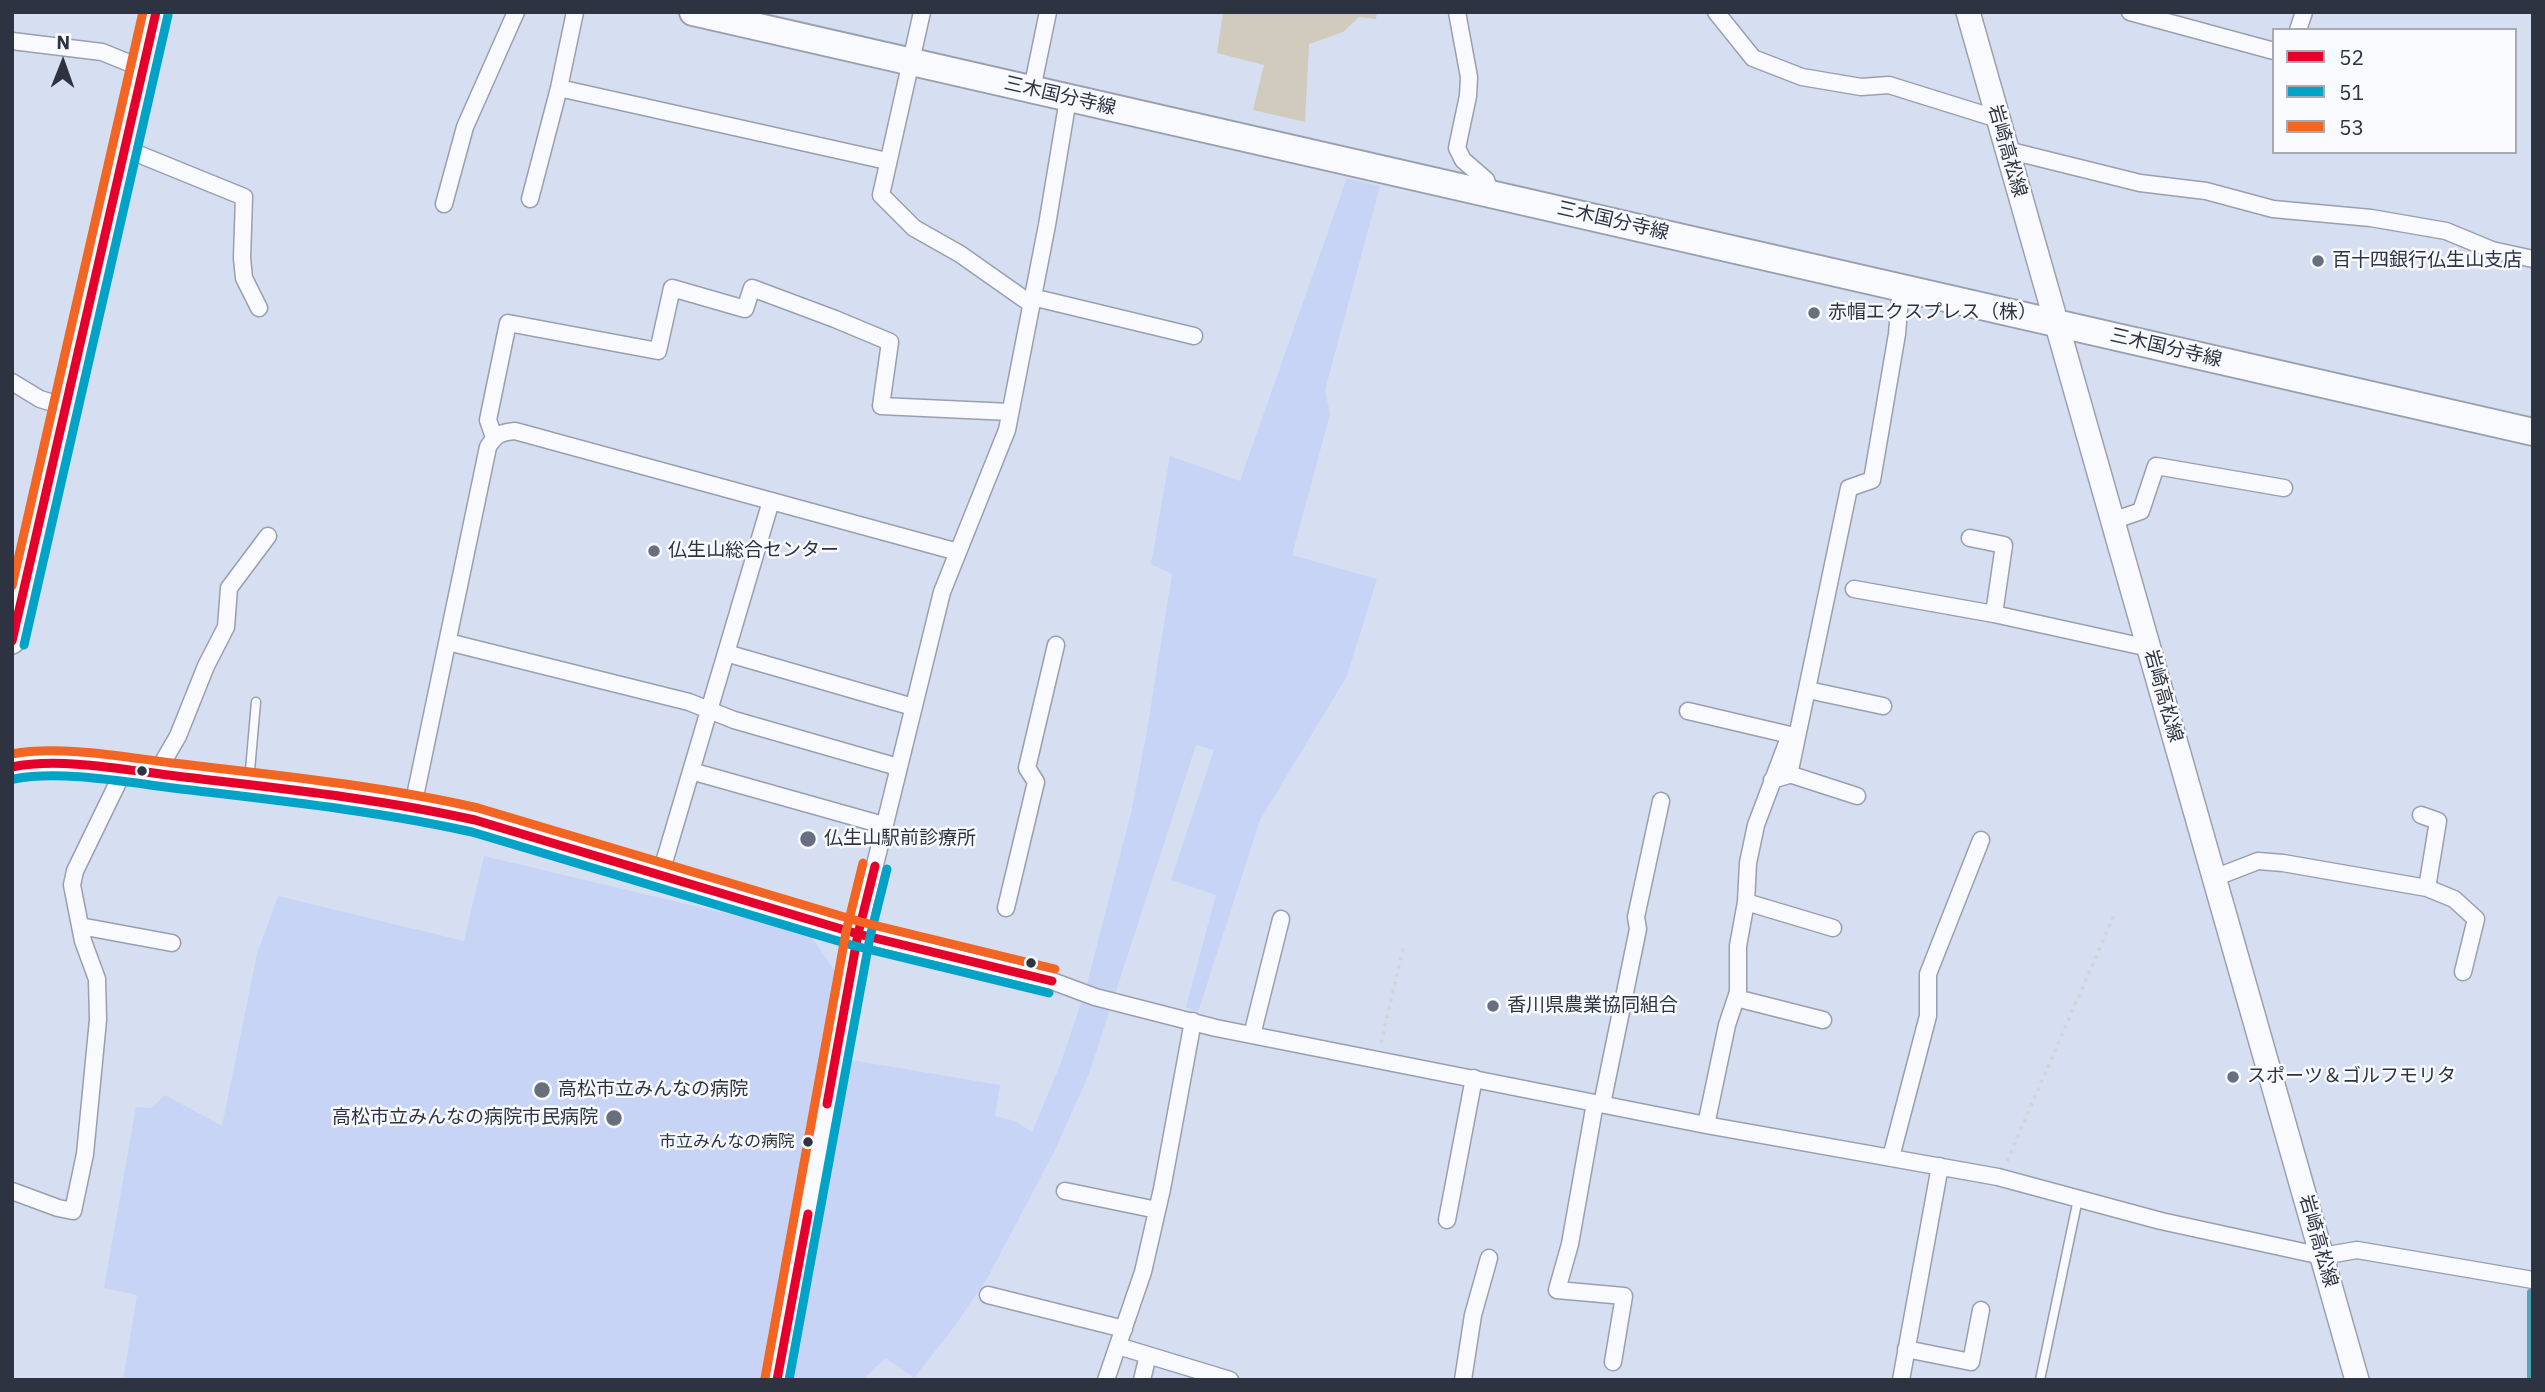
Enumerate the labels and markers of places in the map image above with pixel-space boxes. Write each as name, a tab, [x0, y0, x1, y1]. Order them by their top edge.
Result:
place label: 百十四銀行仏生山支店	[2332, 250, 2522, 272]
marker: 百十四銀行仏生山支店	[2310, 253, 2326, 269]
place label: 赤帽エクスプレス（株）	[1828, 302, 2037, 324]
marker: 赤帽エクスプレス（株）	[1806, 305, 1822, 321]
place label: 仏生山総合センター	[668, 540, 839, 562]
marker: 仏生山総合センター	[646, 543, 662, 559]
unlabelled marker	[135, 764, 149, 778]
place label: 仏生山駅前診療所	[824, 828, 976, 850]
marker: 仏生山駅前診療所	[798, 829, 818, 849]
unlabelled marker	[1024, 956, 1038, 970]
place label: 香川県農業協同組合	[1507, 995, 1678, 1017]
marker: 香川県農業協同組合	[1485, 998, 1501, 1014]
place label: スポーツ＆ゴルフモリタ	[2247, 1066, 2456, 1088]
marker: スポーツ＆ゴルフモリタ	[2225, 1069, 2241, 1085]
place label: 高松市立みんなの病院	[558, 1079, 748, 1101]
marker: 高松市立みんなの病院	[532, 1080, 552, 1100]
place label: 高松市立みんなの病院市民病院	[332, 1107, 598, 1129]
marker: 高松市立みんなの病院市民病院	[604, 1108, 624, 1128]
place label: 市立みんなの病院	[659, 1132, 795, 1152]
marker: 市立みんなの病院	[801, 1135, 815, 1149]

